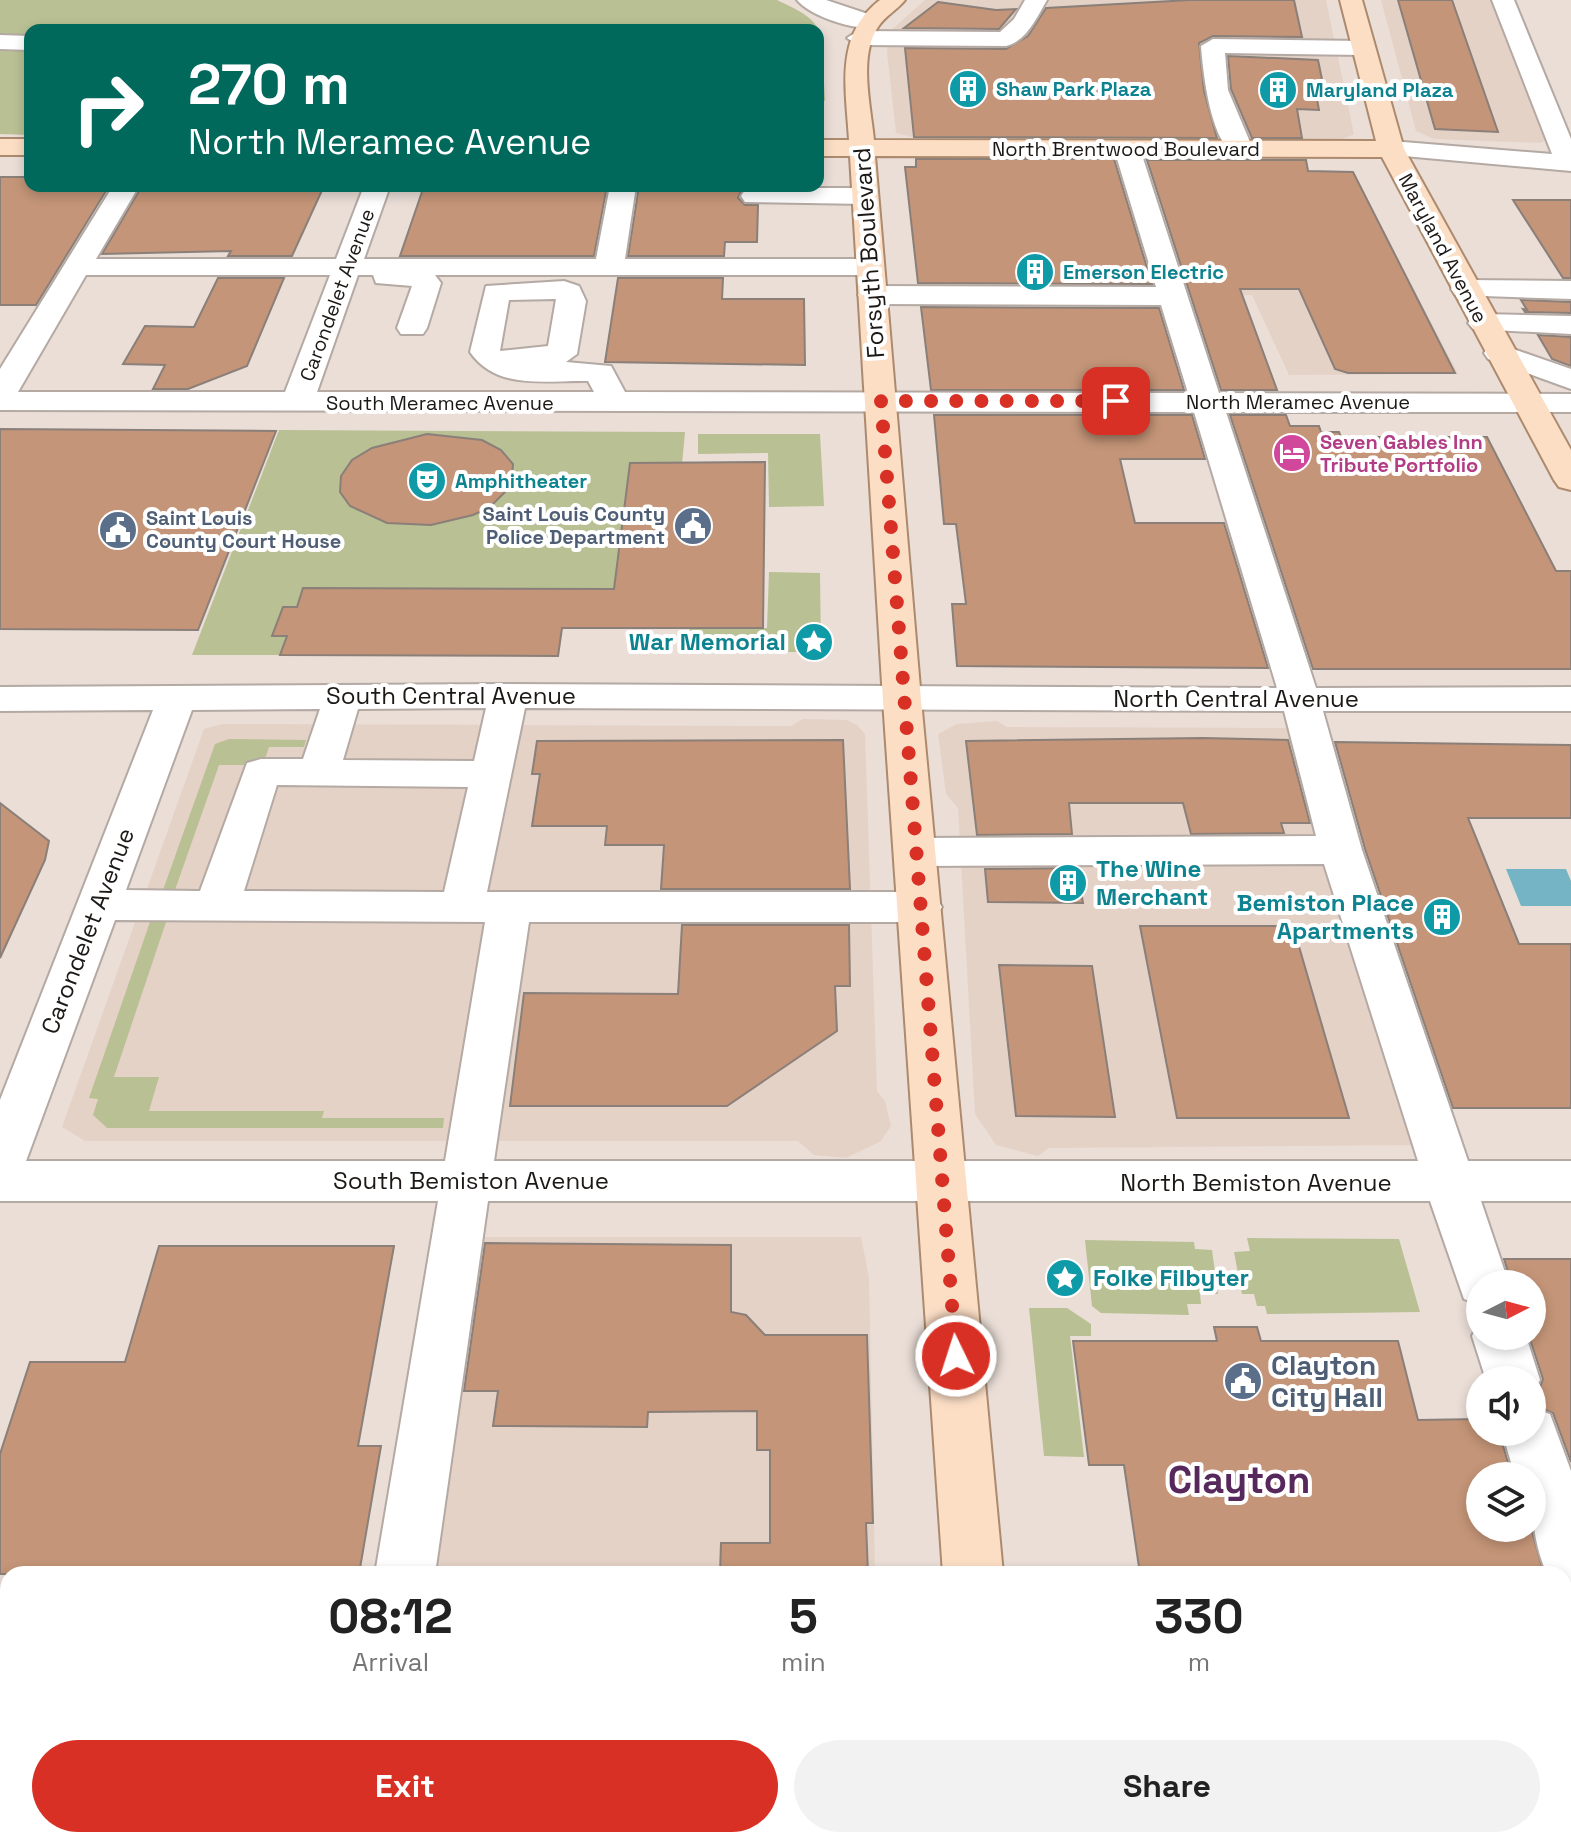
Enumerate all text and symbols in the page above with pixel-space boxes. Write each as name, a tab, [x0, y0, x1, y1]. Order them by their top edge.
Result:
text: 270 m	[188, 49, 350, 120]
icon: right	[56, 56, 160, 160]
building icon: Shaw Park Plaza	[947, 68, 989, 110]
building icon: Maryland Plaza	[1257, 69, 1299, 111]
place label: Shaw Park Plaza	[996, 76, 1152, 102]
place label: Maryland Plaza	[1306, 77, 1454, 103]
text: North Meramec Avenue	[188, 119, 591, 165]
street label: North Brentwood Boulevard	[992, 136, 1260, 162]
street label: Forsyth Boulevard	[846, 147, 891, 359]
street label: Maryland Avenue	[1393, 169, 1493, 327]
street label: Carondelet Avenue	[294, 205, 380, 385]
building icon: Emerson Electric	[1014, 251, 1056, 293]
place label: Emerson Electric	[1063, 259, 1224, 285]
pin	[1082, 367, 1150, 435]
icon: arrive	[1094, 379, 1138, 423]
street label: North Meramec Avenue	[1186, 389, 1410, 415]
street label: South Meramec Avenue	[326, 390, 554, 416]
place label: Seven Gables Inn Tribute Portfolio	[1320, 429, 1483, 478]
hotel icon: Seven Gables Inn Tribute Portfolio	[1271, 432, 1313, 474]
theatre icon: Amphitheater	[406, 460, 448, 502]
place label: Amphitheater	[455, 468, 587, 494]
place label: Saint Louis County Police Department	[483, 501, 665, 550]
place label: Saint Louis County Court House	[146, 505, 341, 554]
public building icon: Saint Louis County Police Department	[672, 505, 714, 547]
public building icon: Saint Louis County Court House	[97, 509, 139, 551]
place icon: War Memorial	[793, 621, 835, 663]
place label: War Memorial	[629, 626, 786, 657]
street label: South Central Avenue	[326, 680, 576, 711]
street label: North Central Avenue	[1113, 683, 1359, 714]
street label: Carondelet Avenue	[34, 823, 141, 1038]
place label: The Wine Merchant	[1096, 853, 1208, 912]
building icon: The Wine Merchant	[1047, 862, 1089, 904]
place label: Bemiston Place Apartments	[1236, 887, 1414, 946]
building icon: Bemiston Place Apartments	[1421, 896, 1463, 938]
street label: South Bemiston Avenue	[333, 1165, 609, 1196]
street label: North Bemiston Avenue	[1120, 1167, 1392, 1198]
place icon: Folke Filbyter	[1044, 1257, 1086, 1299]
place label: Folke Filbyter	[1093, 1262, 1249, 1293]
north arrow	[1466, 1270, 1546, 1350]
map controls	[1466, 1270, 1546, 1542]
position arrow	[914, 1314, 998, 1398]
place label: Clayton City Hall	[1271, 1347, 1383, 1415]
public building icon: Clayton City Hall	[1222, 1360, 1264, 1402]
button: sound	[1466, 1366, 1546, 1446]
district label: Clayton	[1168, 1456, 1310, 1504]
button: layers	[1466, 1462, 1546, 1542]
text: 08:12	[328, 1586, 453, 1647]
text: 5	[789, 1586, 818, 1647]
text: 330	[1154, 1586, 1244, 1647]
text: Arrival	[352, 1645, 429, 1679]
text: min	[781, 1645, 826, 1679]
text: m	[1188, 1645, 1210, 1679]
button: Exit	[32, 1740, 778, 1832]
button: Share	[794, 1740, 1540, 1832]

